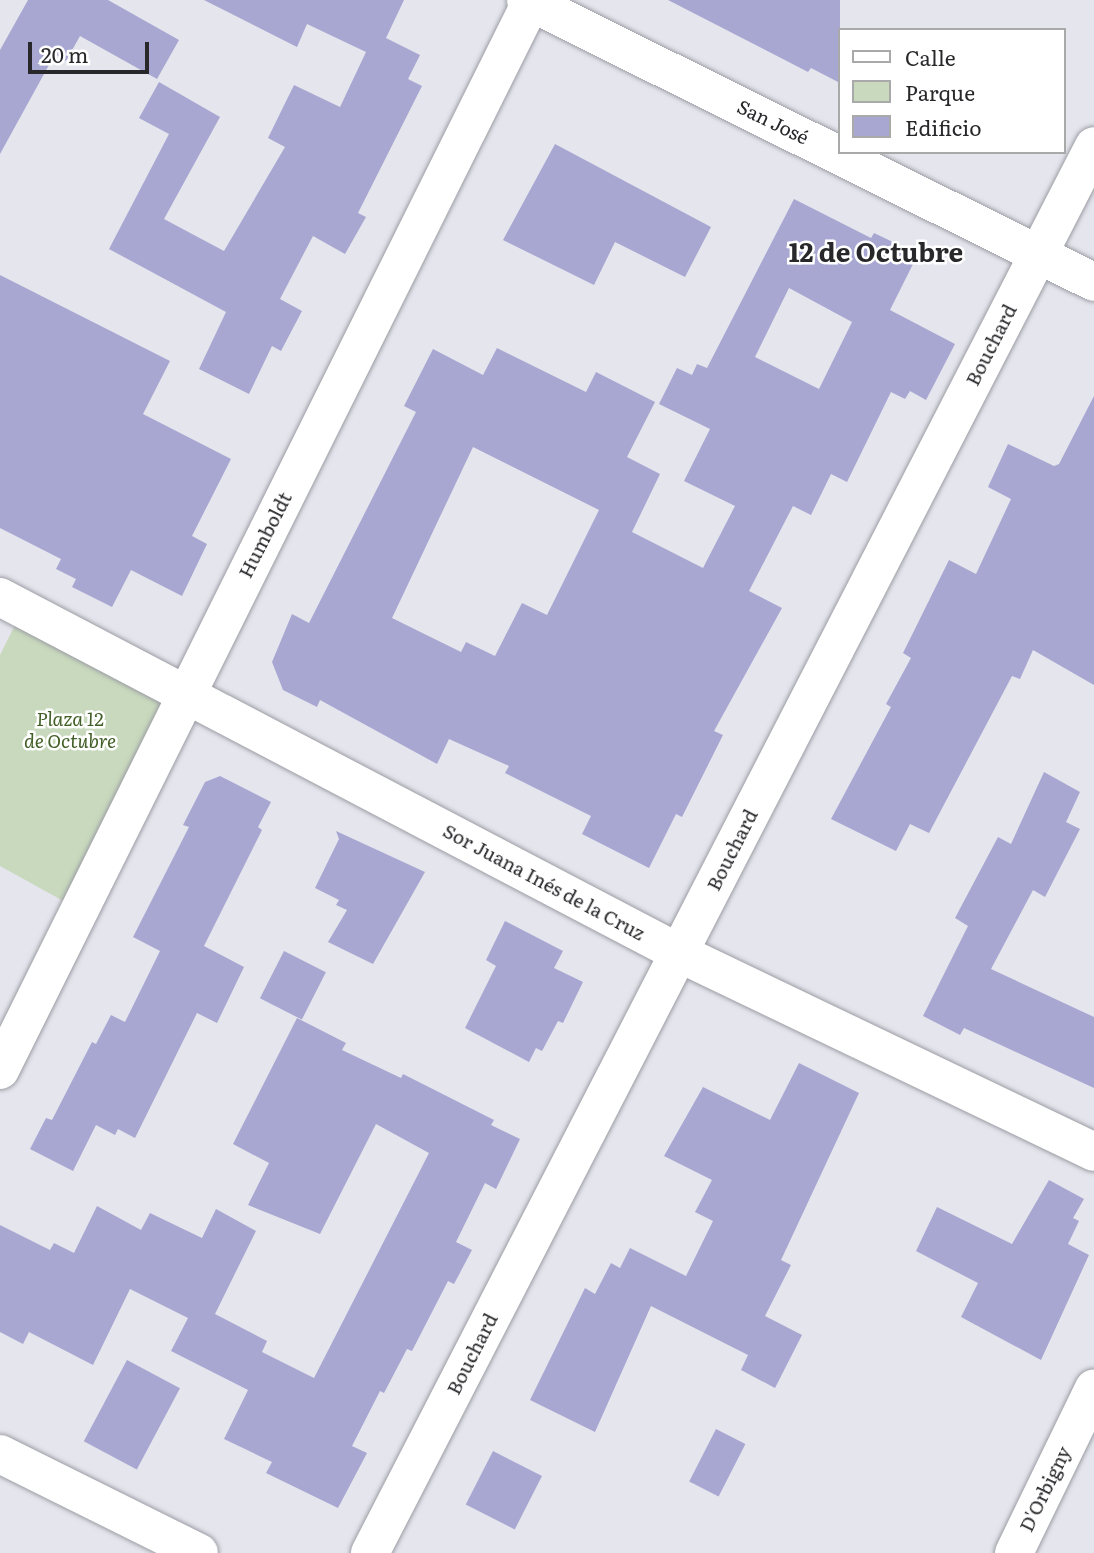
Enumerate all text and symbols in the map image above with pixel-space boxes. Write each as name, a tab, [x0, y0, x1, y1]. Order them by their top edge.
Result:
scale bar	[32, 28, 152, 72]
legend	[838, 28, 1066, 154]
text: 20 m	[41, 38, 88, 69]
text: Calle	[905, 41, 956, 72]
text: Parque	[905, 76, 975, 107]
street label: San José	[734, 95, 812, 149]
text: Edificio	[905, 111, 981, 142]
district label: 12 de Octubre	[789, 235, 963, 267]
street label: Bouchard	[961, 301, 1021, 389]
street label: Humboldt	[234, 488, 296, 582]
park label: Plaza 12 de Octubre	[24, 708, 116, 752]
street label: Bouchard	[702, 806, 762, 894]
street label: Sor Juana Inés de la Cruz	[439, 819, 649, 945]
street label: Bouchard	[442, 1310, 502, 1398]
street label: D'Orbigny	[1015, 1443, 1075, 1535]

